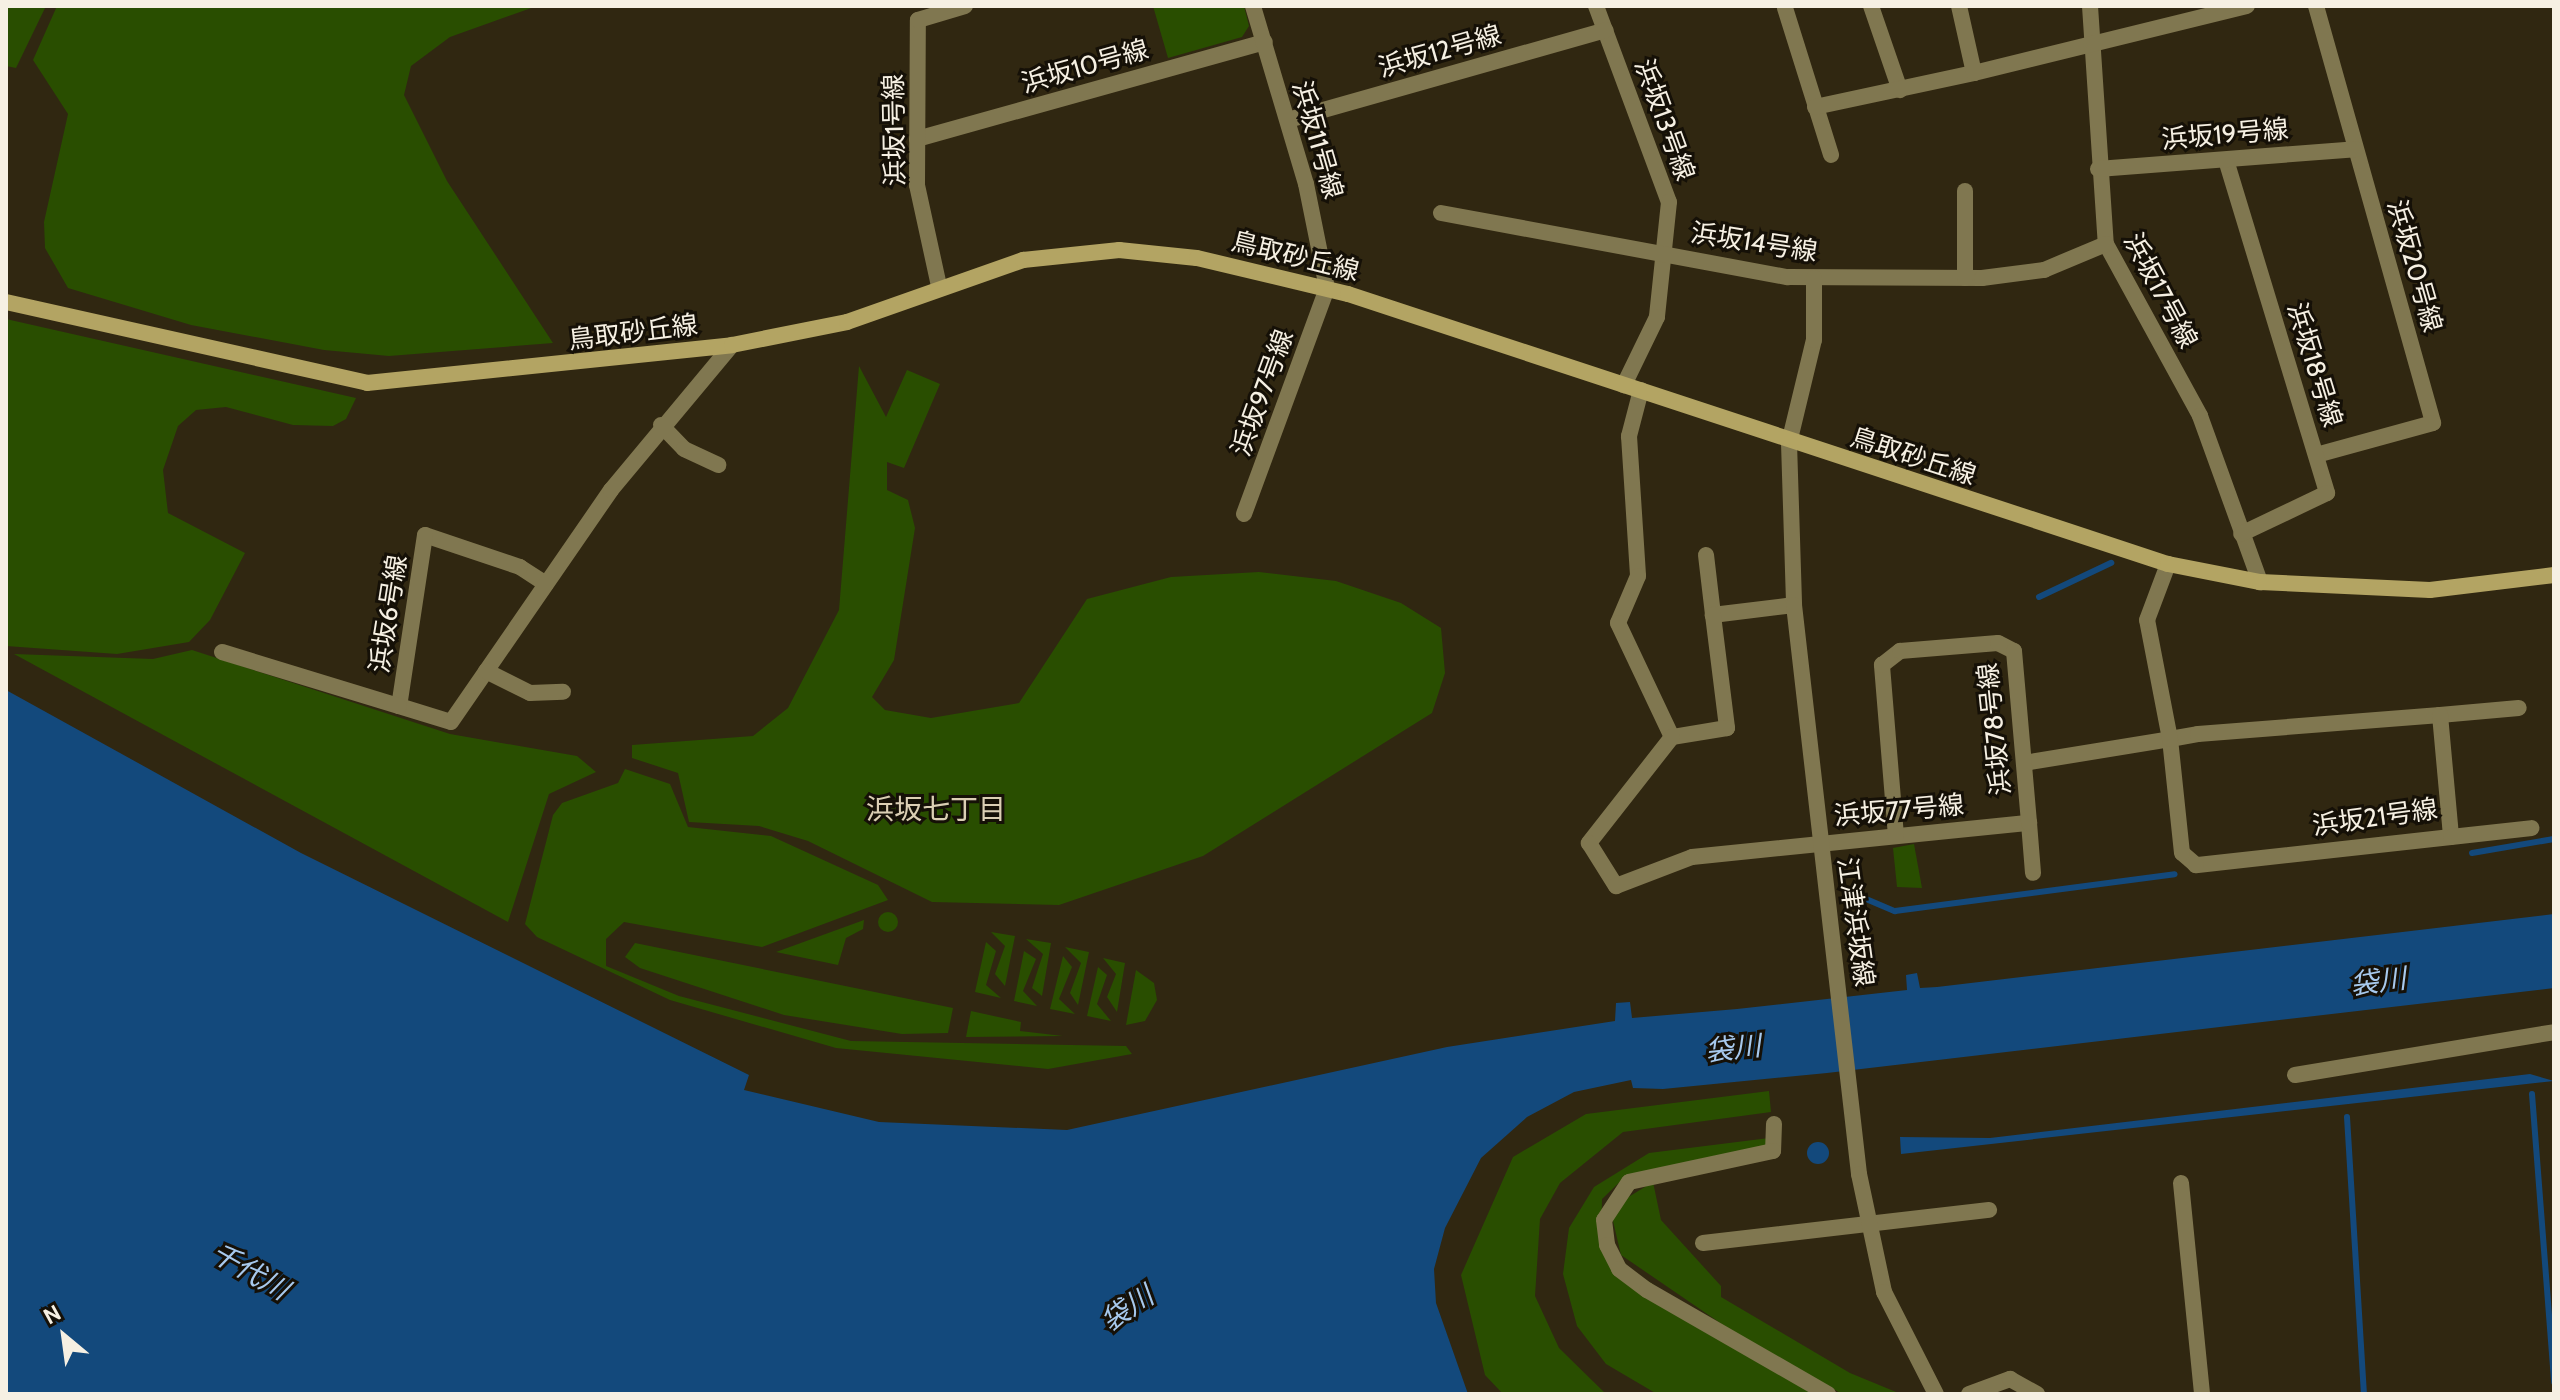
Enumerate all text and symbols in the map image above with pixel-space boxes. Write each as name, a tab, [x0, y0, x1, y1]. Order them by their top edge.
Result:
street label: 浜坂12号線	[1375, 20, 1505, 84]
street label: 浜坂10号線	[1018, 34, 1152, 100]
street label: 浜坂13号線	[1628, 55, 1700, 185]
street label: 浜坂1号線	[878, 73, 912, 187]
street label: 浜坂11号線	[1285, 78, 1349, 202]
street label: 浜坂19号線	[2160, 114, 2290, 156]
street label: 浜坂20号線	[2380, 196, 2448, 336]
street label: 浜坂14号線	[1689, 218, 1819, 268]
street label: 鳥取砂丘線	[1228, 226, 1362, 288]
street label: 浜坂17号線	[2117, 228, 2203, 354]
street label: 浜坂18号線	[2280, 299, 2348, 431]
street label: 鳥取砂丘線	[567, 310, 699, 356]
street label: 浜坂97号線	[1226, 326, 1300, 460]
street label: 鳥取砂丘線	[1846, 422, 1980, 492]
street label: 浜坂6号線	[364, 553, 414, 675]
street label: 浜坂78号線	[1973, 661, 2017, 797]
street label: 浜坂77号線	[1833, 790, 1965, 832]
district label: 浜坂七丁目	[866, 792, 1006, 826]
street label: 浜坂21号線	[2310, 794, 2440, 842]
street label: 江津浜坂線	[1831, 855, 1879, 989]
water label: 袋川	[2348, 961, 2408, 1001]
water label: 袋川	[1703, 1028, 1763, 1068]
water label: 千代川	[205, 1235, 295, 1307]
water label: 袋川	[1094, 1278, 1160, 1338]
north arrow	[24, 1296, 104, 1376]
text: N	[39, 1299, 65, 1330]

